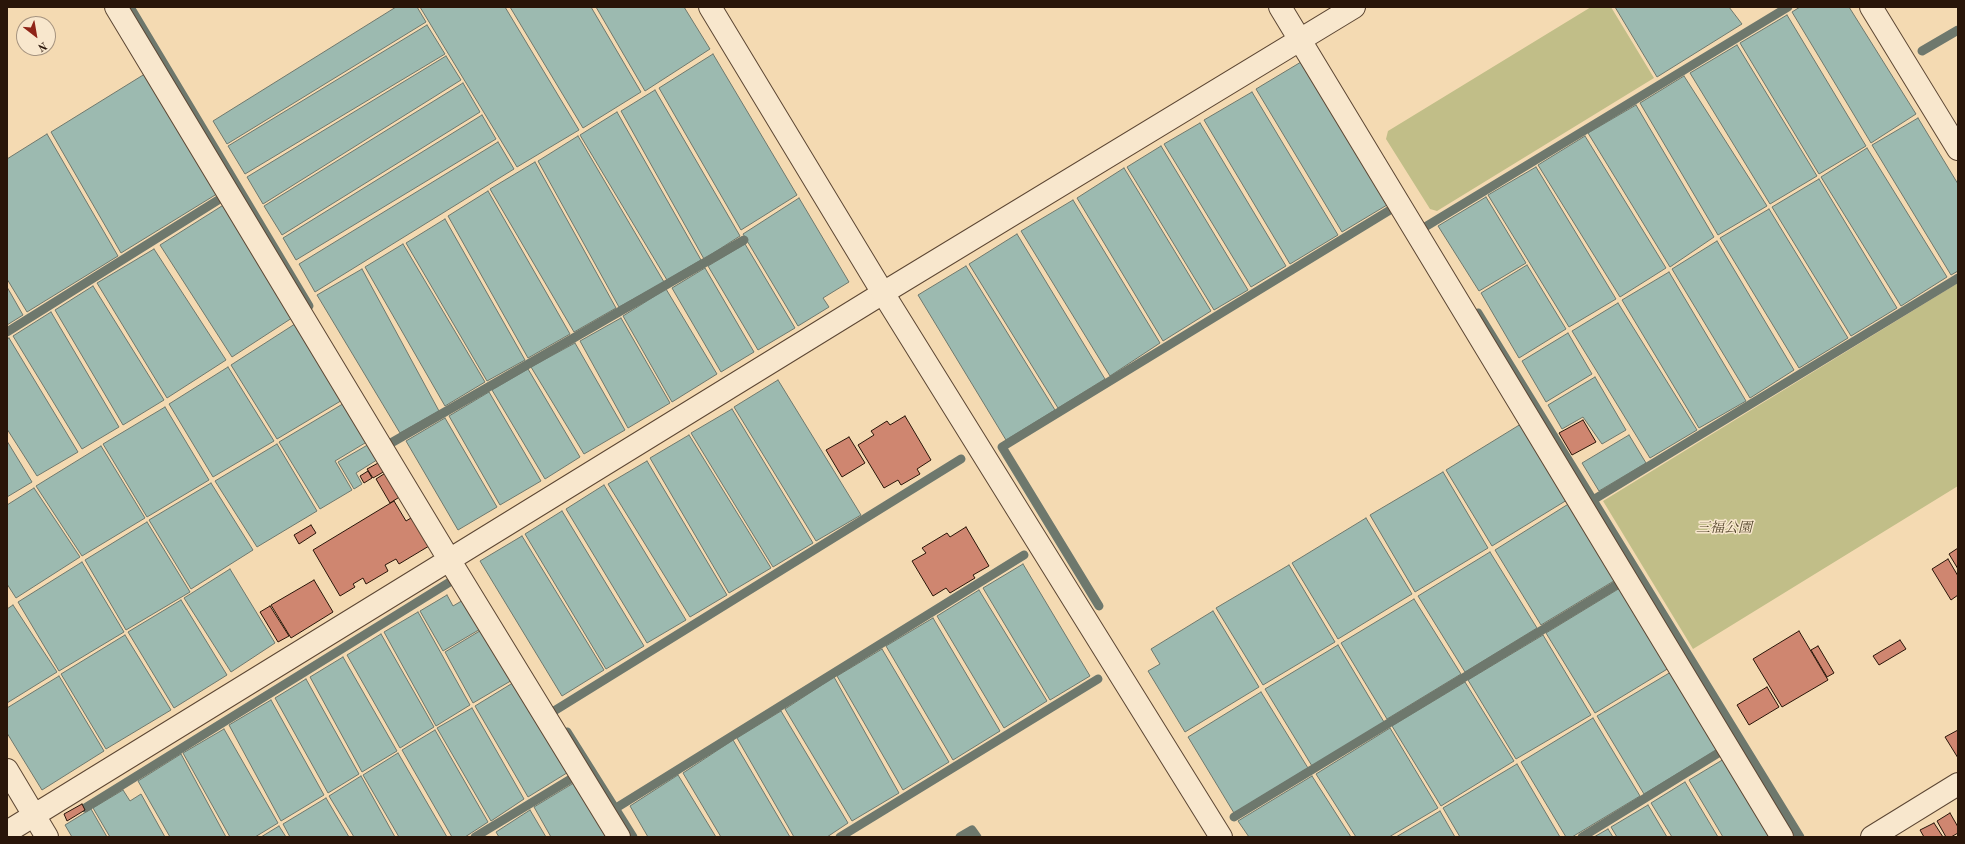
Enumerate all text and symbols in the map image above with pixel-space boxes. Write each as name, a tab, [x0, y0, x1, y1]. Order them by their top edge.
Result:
north arrow	[16, 16, 56, 56]
text: N	[35, 39, 48, 53]
park label: 三福公園	[1696, 520, 1752, 536]

